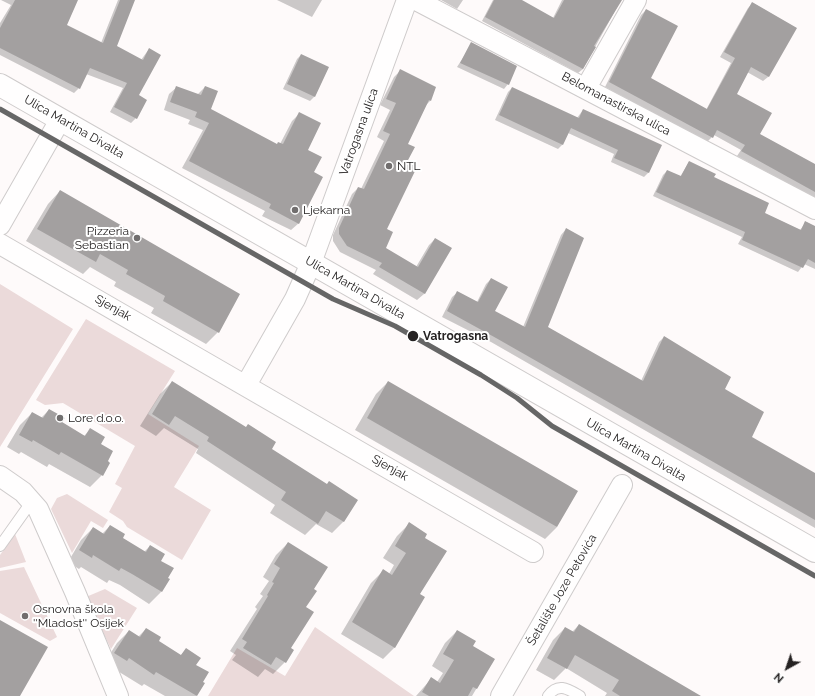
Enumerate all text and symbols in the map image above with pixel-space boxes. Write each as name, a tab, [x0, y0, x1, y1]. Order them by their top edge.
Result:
street label: Belomanastirska ulica	[559, 69, 673, 139]
street label: Vatrogasna ulica	[337, 86, 381, 178]
street label: Ulica Martina Divalta	[21, 92, 127, 162]
place label: NTL	[397, 159, 421, 173]
marker: NTL	[384, 161, 394, 171]
place label: Ljekarna	[303, 203, 350, 217]
marker: Ljekarna	[290, 205, 300, 215]
place label: Pizzeria Sebastian	[75, 224, 129, 252]
marker: Pizzeria Sebastian	[132, 233, 142, 243]
street label: Ulica Martina Divalta	[302, 253, 408, 323]
street label: Sjenjak	[92, 292, 134, 324]
marker: Vatrogasna	[406, 329, 420, 343]
place label: Vatrogasna	[423, 329, 488, 343]
place label: Lore d.o.o.	[68, 411, 124, 425]
marker: Lore d.o.o.	[55, 413, 65, 423]
street label: Ulica Martina Divalta	[583, 415, 689, 485]
street label: Sjenjak	[369, 452, 411, 484]
street label: Šetalište Joze Petovića	[524, 532, 600, 648]
place label: Osnovna škola ''Mladost'' Osijek	[33, 602, 124, 630]
marker: Osnovna škola ''Mladost'' Osijek	[20, 611, 30, 621]
north arrow	[767, 648, 807, 688]
text: N	[772, 670, 786, 685]

